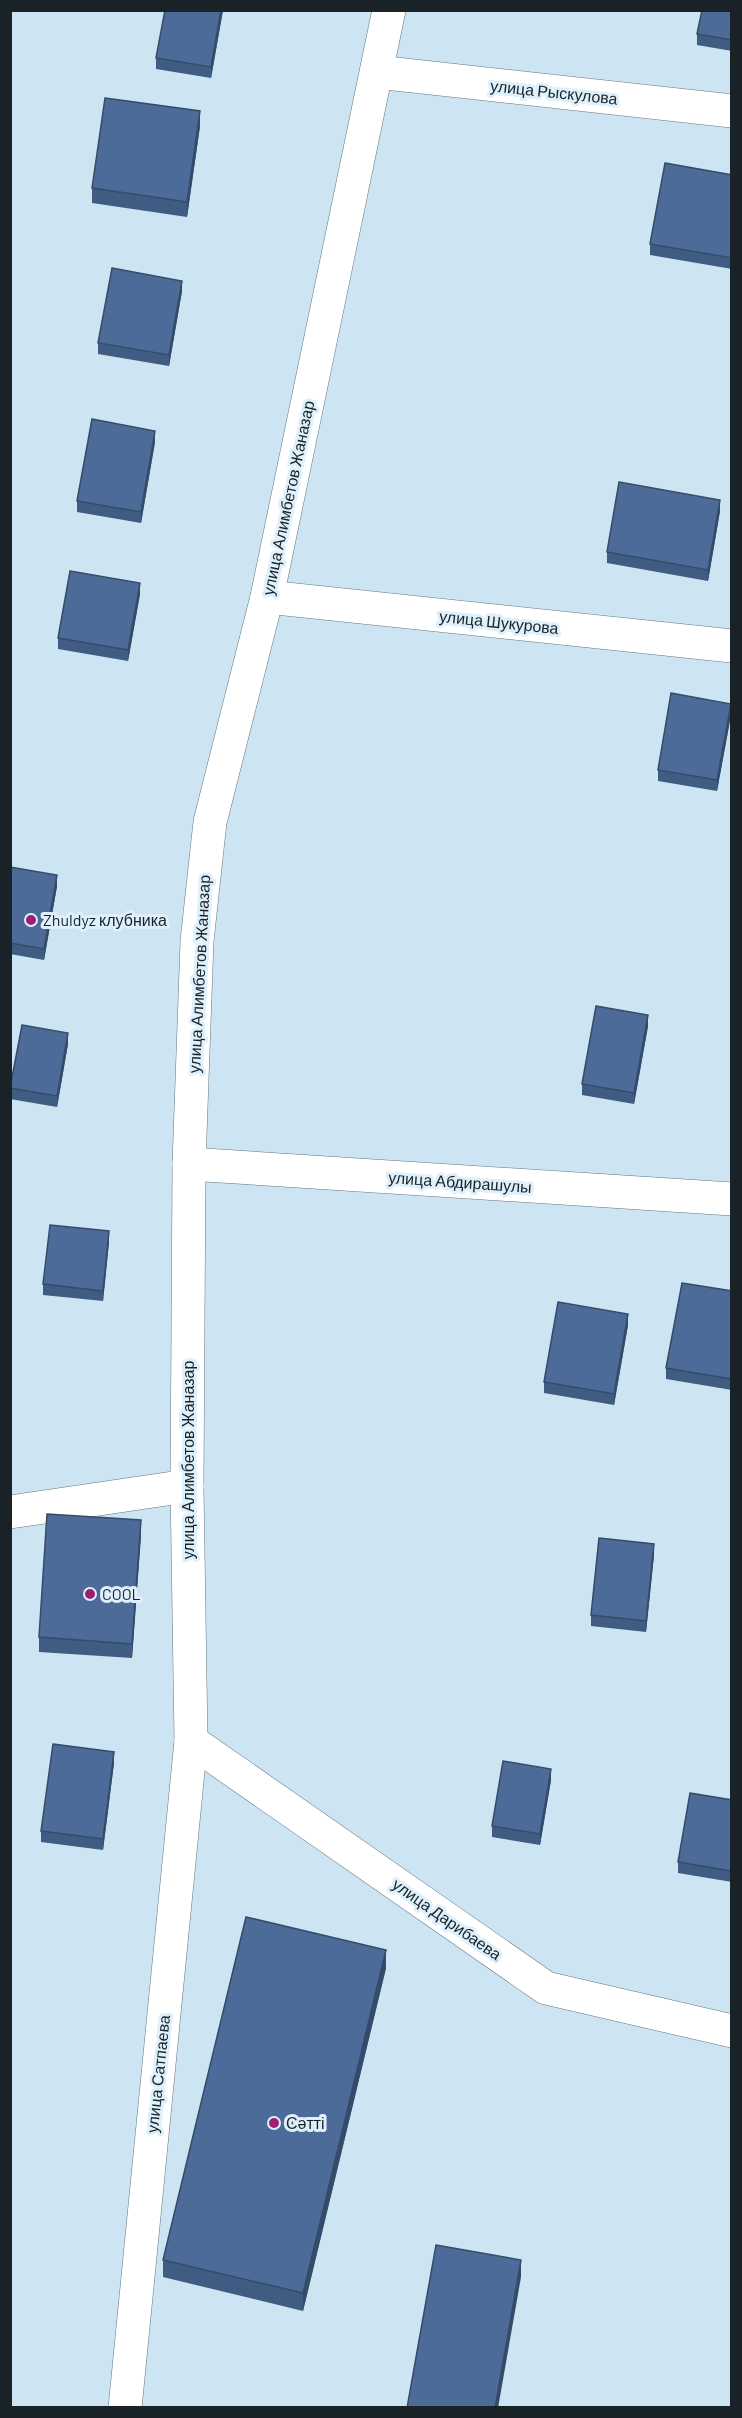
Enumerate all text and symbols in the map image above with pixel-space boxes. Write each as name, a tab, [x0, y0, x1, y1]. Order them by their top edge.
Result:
street label: улица Рыскулова	[489, 75, 619, 108]
street label: улица Алимбетов Жаназар	[258, 399, 317, 597]
street label: улица Шукурова	[438, 606, 560, 637]
street label: улица Алимбетов Жаназар	[184, 874, 213, 1074]
place label: Zhuldyz клубника	[43, 910, 167, 929]
marker: Zhuldyz клубника	[24, 913, 38, 927]
street label: улица Абдирашулы	[388, 1167, 532, 1196]
street label: улица Алимбетов Жаназар	[178, 1361, 197, 1559]
place label: COOL	[102, 1584, 141, 1603]
marker: COOL	[83, 1587, 97, 1601]
street label: улица Дарибаева	[389, 1874, 505, 1963]
street label: улица Сатпаева	[142, 2014, 173, 2134]
place label: Сәтті	[286, 2113, 325, 2132]
marker: Сәтті	[267, 2116, 281, 2130]

